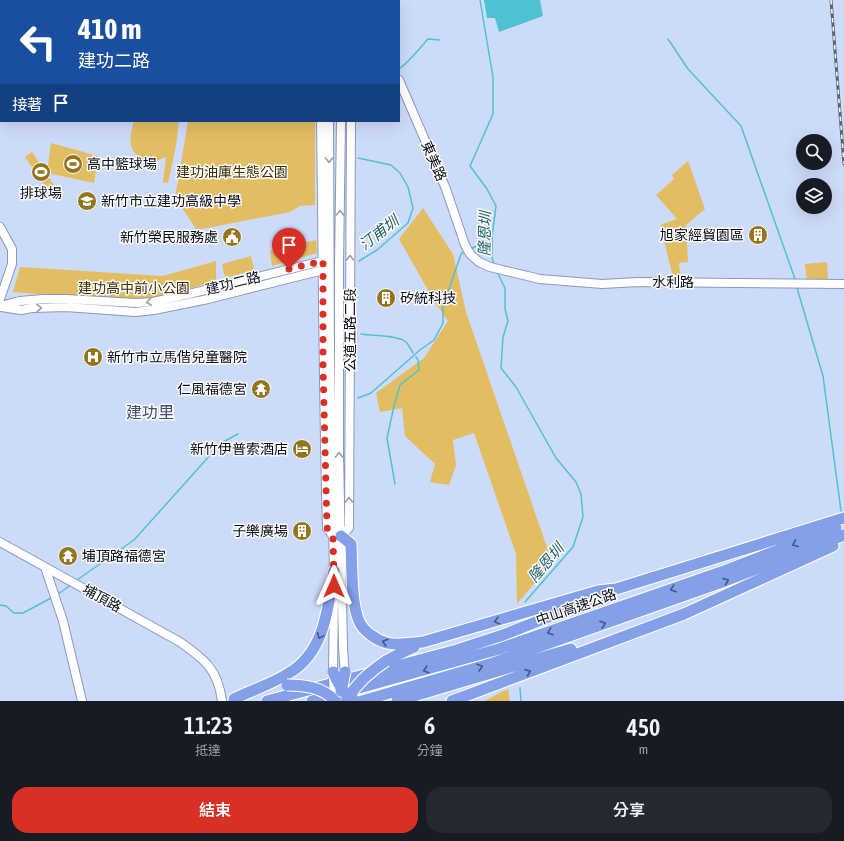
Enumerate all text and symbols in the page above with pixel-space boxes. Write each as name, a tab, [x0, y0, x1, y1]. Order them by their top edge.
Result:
text: 410 m	[78, 13, 141, 45]
icon: left	[12, 16, 64, 68]
text: 建功二路	[78, 50, 150, 71]
icon: arrive	[50, 92, 72, 114]
text: 接著	[12, 96, 42, 113]
map controls	[796, 134, 832, 214]
button: search	[796, 134, 832, 170]
street label: 東美路	[418, 139, 450, 183]
sports icon: 高中籃球場	[62, 153, 84, 175]
place label: 高中籃球場	[87, 156, 157, 172]
one-way arrow	[325, 157, 333, 163]
sports icon: 排球場	[30, 161, 52, 183]
park label: 建功油庫生態公園	[176, 164, 288, 180]
button: layers	[796, 178, 832, 214]
place label: 排球場	[20, 185, 62, 201]
school or university icon: 新竹市立建功高級中學	[76, 190, 98, 212]
place label: 新竹市立建功高級中學	[101, 193, 241, 209]
water label: 隆恩圳	[476, 209, 493, 257]
one-way arrow	[336, 210, 344, 216]
water label: 汀甫圳	[356, 211, 403, 253]
building icon: 旭家經貿園區	[747, 224, 769, 246]
public building icon: 新竹榮民服務處	[221, 226, 243, 248]
place label: 旭家經貿園區	[660, 227, 744, 243]
pin	[272, 228, 306, 269]
place label: 新竹榮民服務處	[120, 229, 218, 245]
icon: arrive	[278, 234, 300, 256]
one-way arrow	[346, 255, 354, 261]
street label: 建功二路	[204, 268, 262, 298]
street label: 水利路	[652, 274, 694, 290]
park label: 建功高中前小公園	[78, 280, 190, 296]
building icon: 矽統科技	[375, 287, 397, 309]
street label: 公道五路二段	[342, 288, 358, 372]
place label: 矽統科技	[400, 290, 456, 306]
one-way arrow	[146, 297, 152, 306]
one-way arrow	[35, 303, 42, 312]
hospital icon: 新竹市立馬偕兒童醫院	[82, 346, 104, 368]
place label: 新竹市立馬偕兒童醫院	[107, 349, 247, 365]
temple icon: 仁風福德宮	[250, 378, 272, 400]
place label: 仁風福德宮	[177, 381, 247, 397]
district label: 建功里	[126, 403, 174, 421]
hotel icon: 新竹伊普索酒店	[291, 438, 313, 460]
place label: 新竹伊普索酒店	[190, 441, 288, 457]
one-way arrow	[335, 452, 343, 458]
one-way arrow	[345, 497, 353, 503]
building icon: 子樂廣場	[291, 520, 313, 542]
place label: 子樂廣場	[232, 523, 288, 539]
water label: 隆恩圳	[524, 539, 568, 585]
one-way arrow	[791, 539, 798, 547]
temple icon: 埔頂路福德宮	[57, 545, 79, 567]
place label: 埔頂路福德宮	[82, 548, 166, 564]
position arrow	[313, 565, 355, 607]
one-way arrow	[722, 577, 729, 585]
street label: 埔頂路	[80, 581, 124, 615]
one-way arrow	[669, 584, 676, 592]
street label: 中山高速公路	[534, 586, 618, 628]
one-way arrow	[494, 616, 500, 624]
one-way arrow	[599, 621, 606, 629]
one-way arrow	[547, 627, 554, 636]
one-way arrow	[317, 631, 325, 639]
one-way arrow	[382, 638, 389, 647]
one-way arrow	[477, 663, 484, 672]
one-way arrow	[422, 665, 429, 674]
one-way arrow	[524, 668, 531, 676]
text: 11:23	[184, 712, 233, 739]
text: 6	[424, 712, 435, 739]
text: 450	[626, 714, 660, 741]
text: m	[639, 742, 648, 757]
text: 抵達	[195, 743, 221, 758]
text: 分鐘	[417, 743, 443, 758]
button: 結束	[12, 787, 418, 833]
button: 分享	[426, 787, 832, 833]

